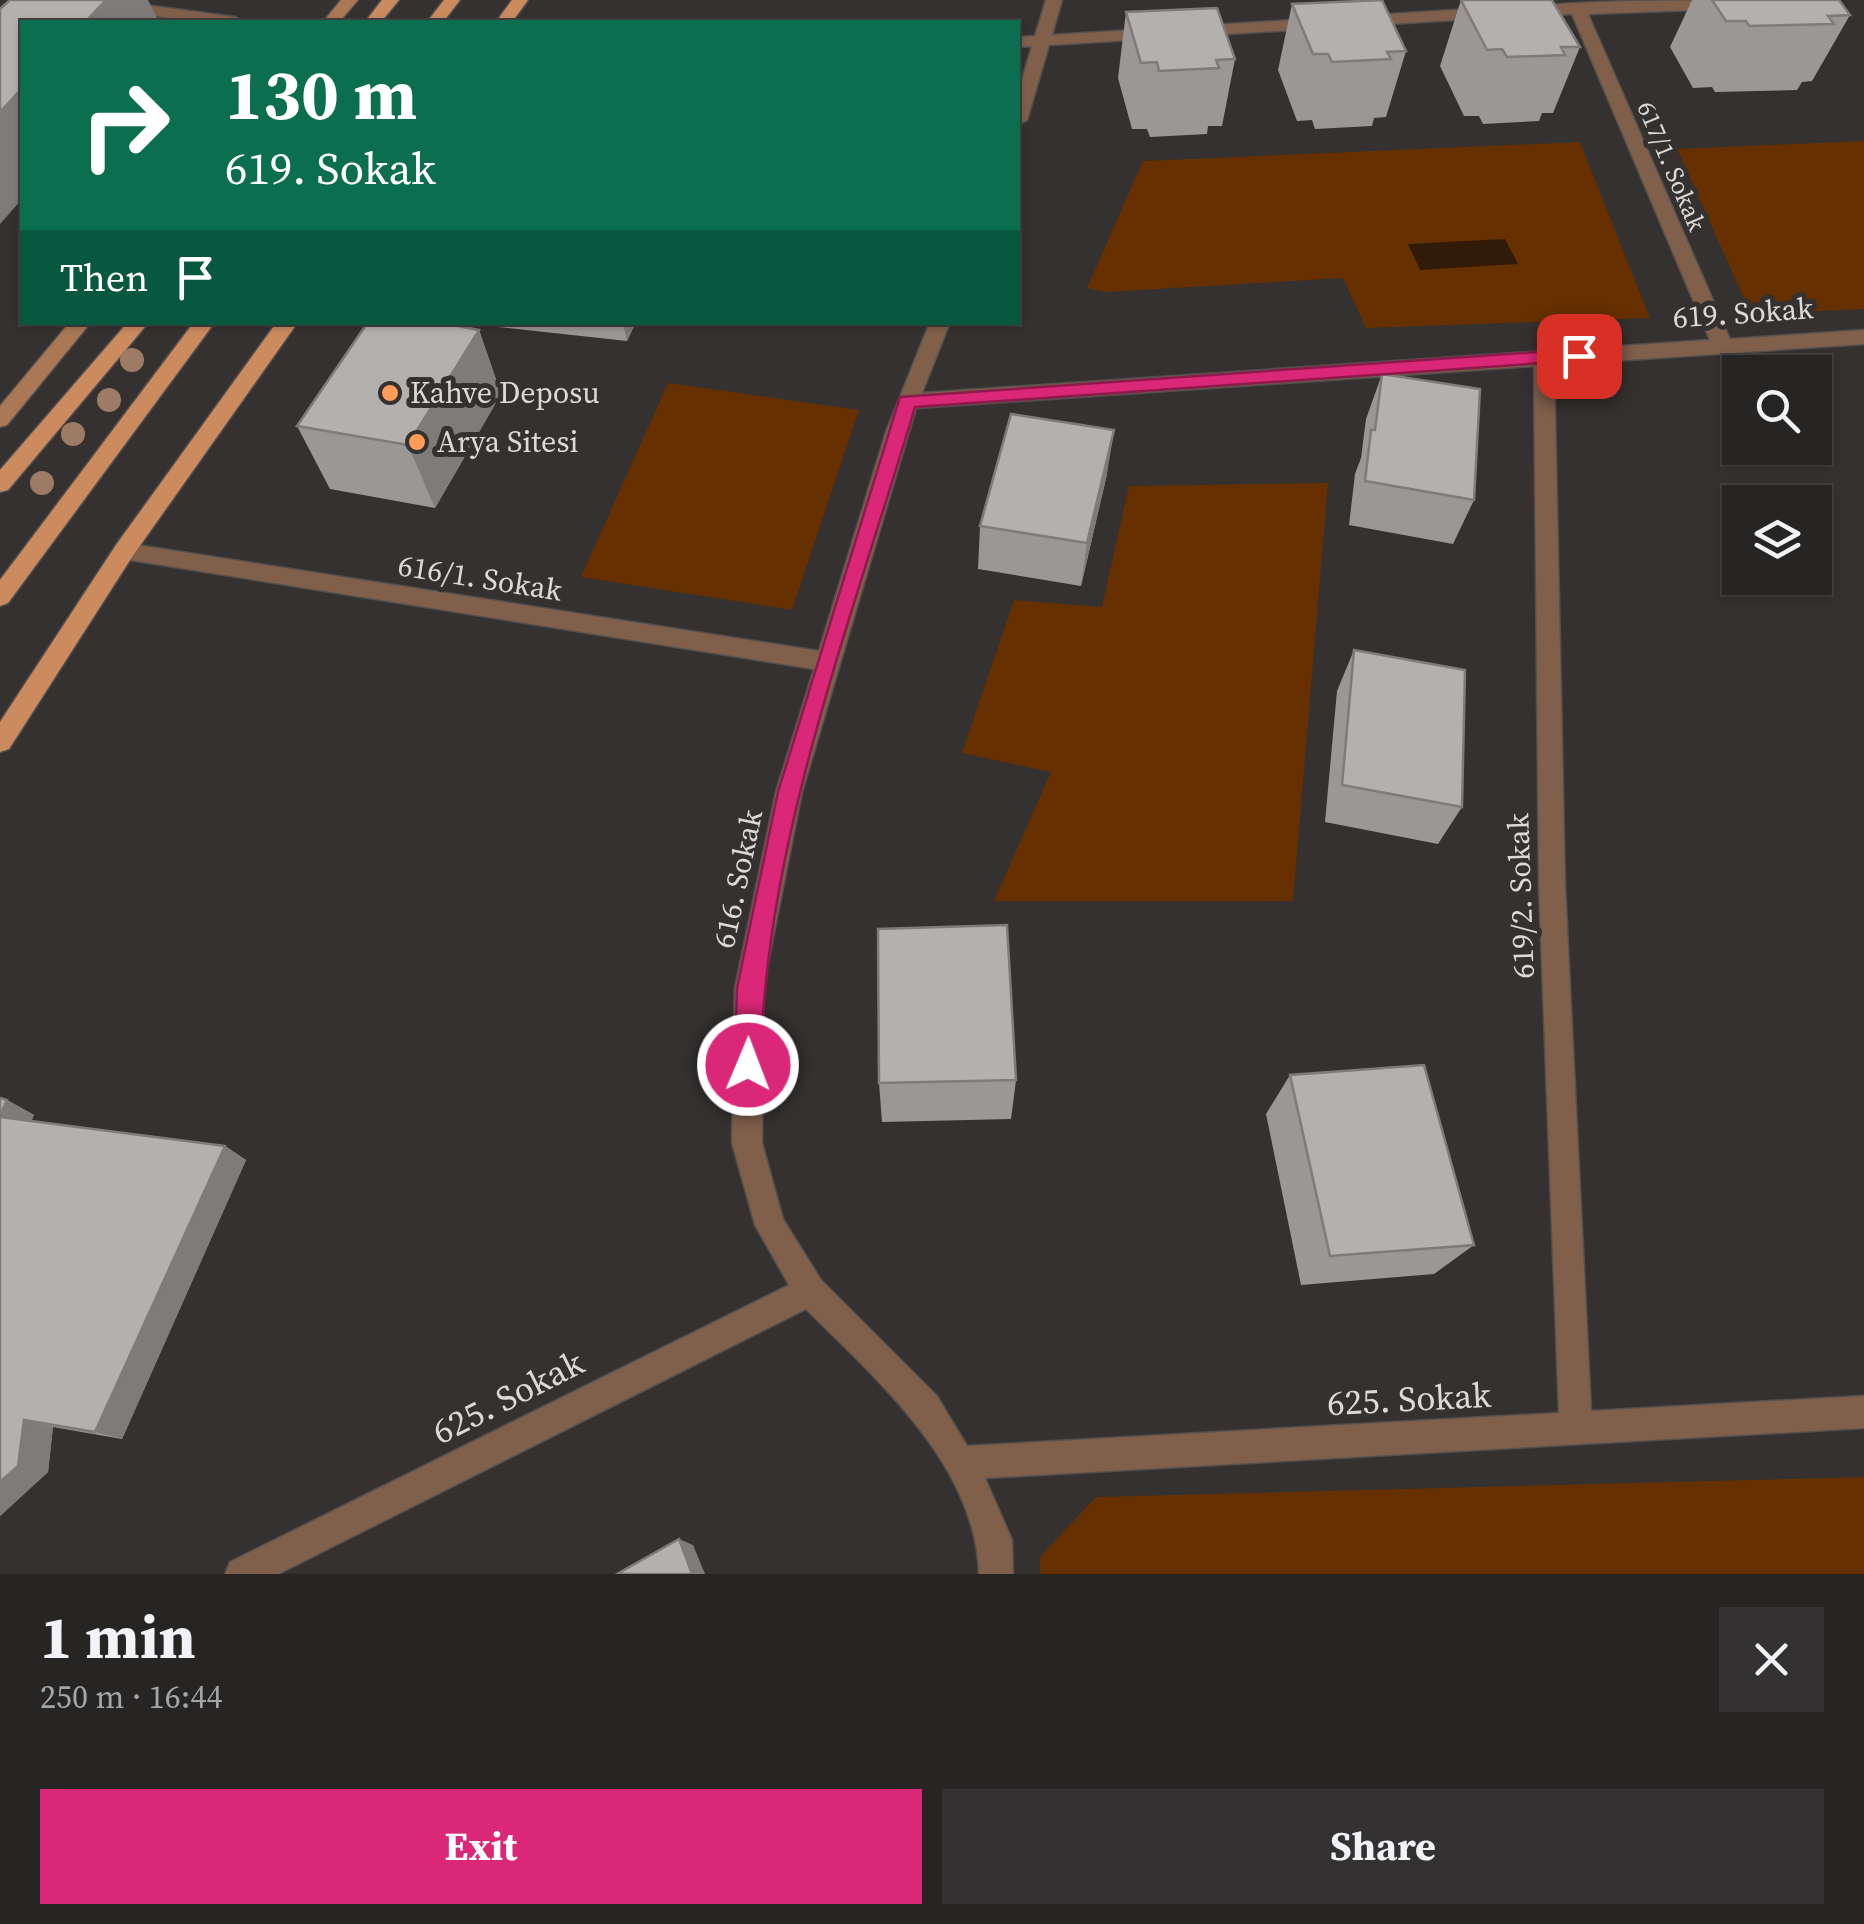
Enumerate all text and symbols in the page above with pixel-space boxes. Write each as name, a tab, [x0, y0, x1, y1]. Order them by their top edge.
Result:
text: 130 m	[225, 46, 417, 142]
icon: right	[60, 60, 190, 190]
street label: 617/1. Sokak	[1629, 96, 1715, 236]
text: 619. Sokak	[225, 137, 436, 199]
icon: arrive	[168, 250, 223, 305]
text: Then	[60, 252, 148, 304]
street label: 619. Sokak	[1671, 287, 1815, 338]
pin	[1537, 314, 1622, 399]
icon: arrive	[1552, 329, 1607, 384]
map controls	[1722, 355, 1832, 595]
button: search	[1722, 355, 1832, 465]
place label: Kahve Deposu	[410, 372, 600, 413]
marker: Kahve Deposu	[379, 382, 401, 404]
place label: Arya Sitesi	[437, 421, 578, 462]
marker: Arya Sitesi	[406, 431, 428, 453]
button: layers	[1722, 485, 1832, 595]
street label: 616/1. Sokak	[395, 544, 566, 611]
street label: 616. Sokak	[703, 805, 772, 952]
street label: 619/2. Sokak	[1497, 812, 1544, 979]
position arrow	[696, 1013, 800, 1117]
street label: 625. Sokak	[424, 1338, 593, 1456]
street label: 625. Sokak	[1326, 1371, 1493, 1427]
text: 1 min	[40, 1596, 196, 1678]
button: close	[1719, 1607, 1824, 1712]
text: 250 m · 16:44	[40, 1675, 222, 1719]
button: Exit	[40, 1789, 922, 1904]
button: Share	[942, 1789, 1824, 1904]

